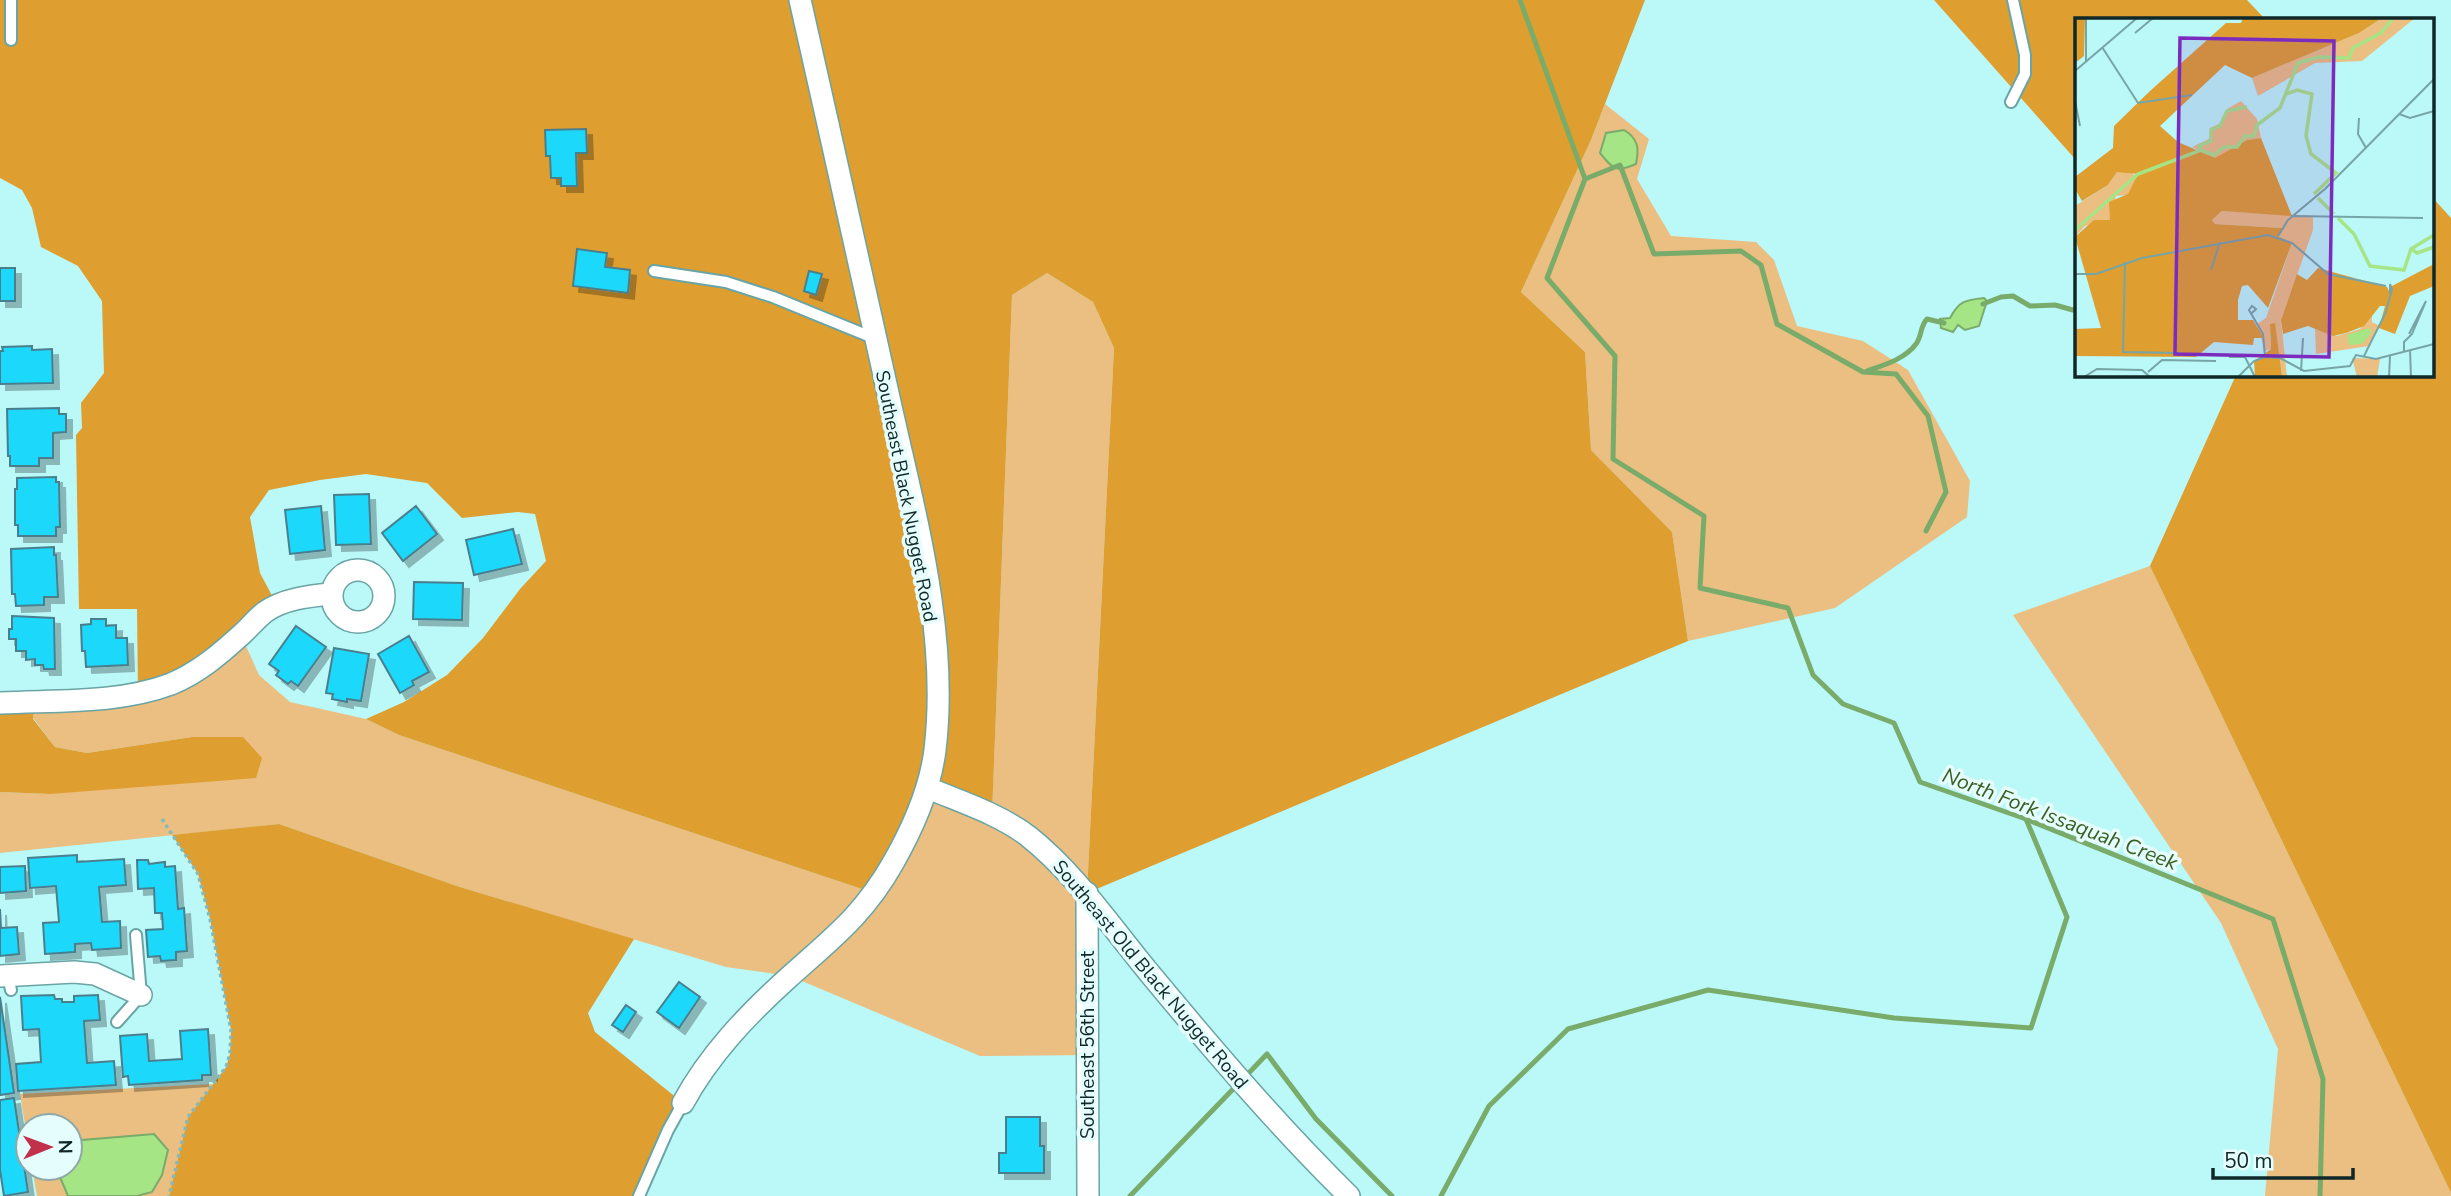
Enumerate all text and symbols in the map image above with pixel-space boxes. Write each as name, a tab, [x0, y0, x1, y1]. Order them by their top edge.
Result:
inset map	[2075, 18, 2434, 376]
street label: Southeast Black Nugget Road	[869, 368, 943, 624]
water label: North Fork Issaquah Creek	[1938, 761, 2182, 877]
street label: Southeast Old Black Nugget Road	[1047, 855, 1254, 1095]
street label: Southeast 56th Street	[1075, 951, 1101, 1139]
north arrow	[14, 1112, 84, 1182]
scale bar	[2213, 1136, 2353, 1180]
text: N	[52, 1139, 78, 1154]
text: 50 m	[2224, 1147, 2273, 1175]

